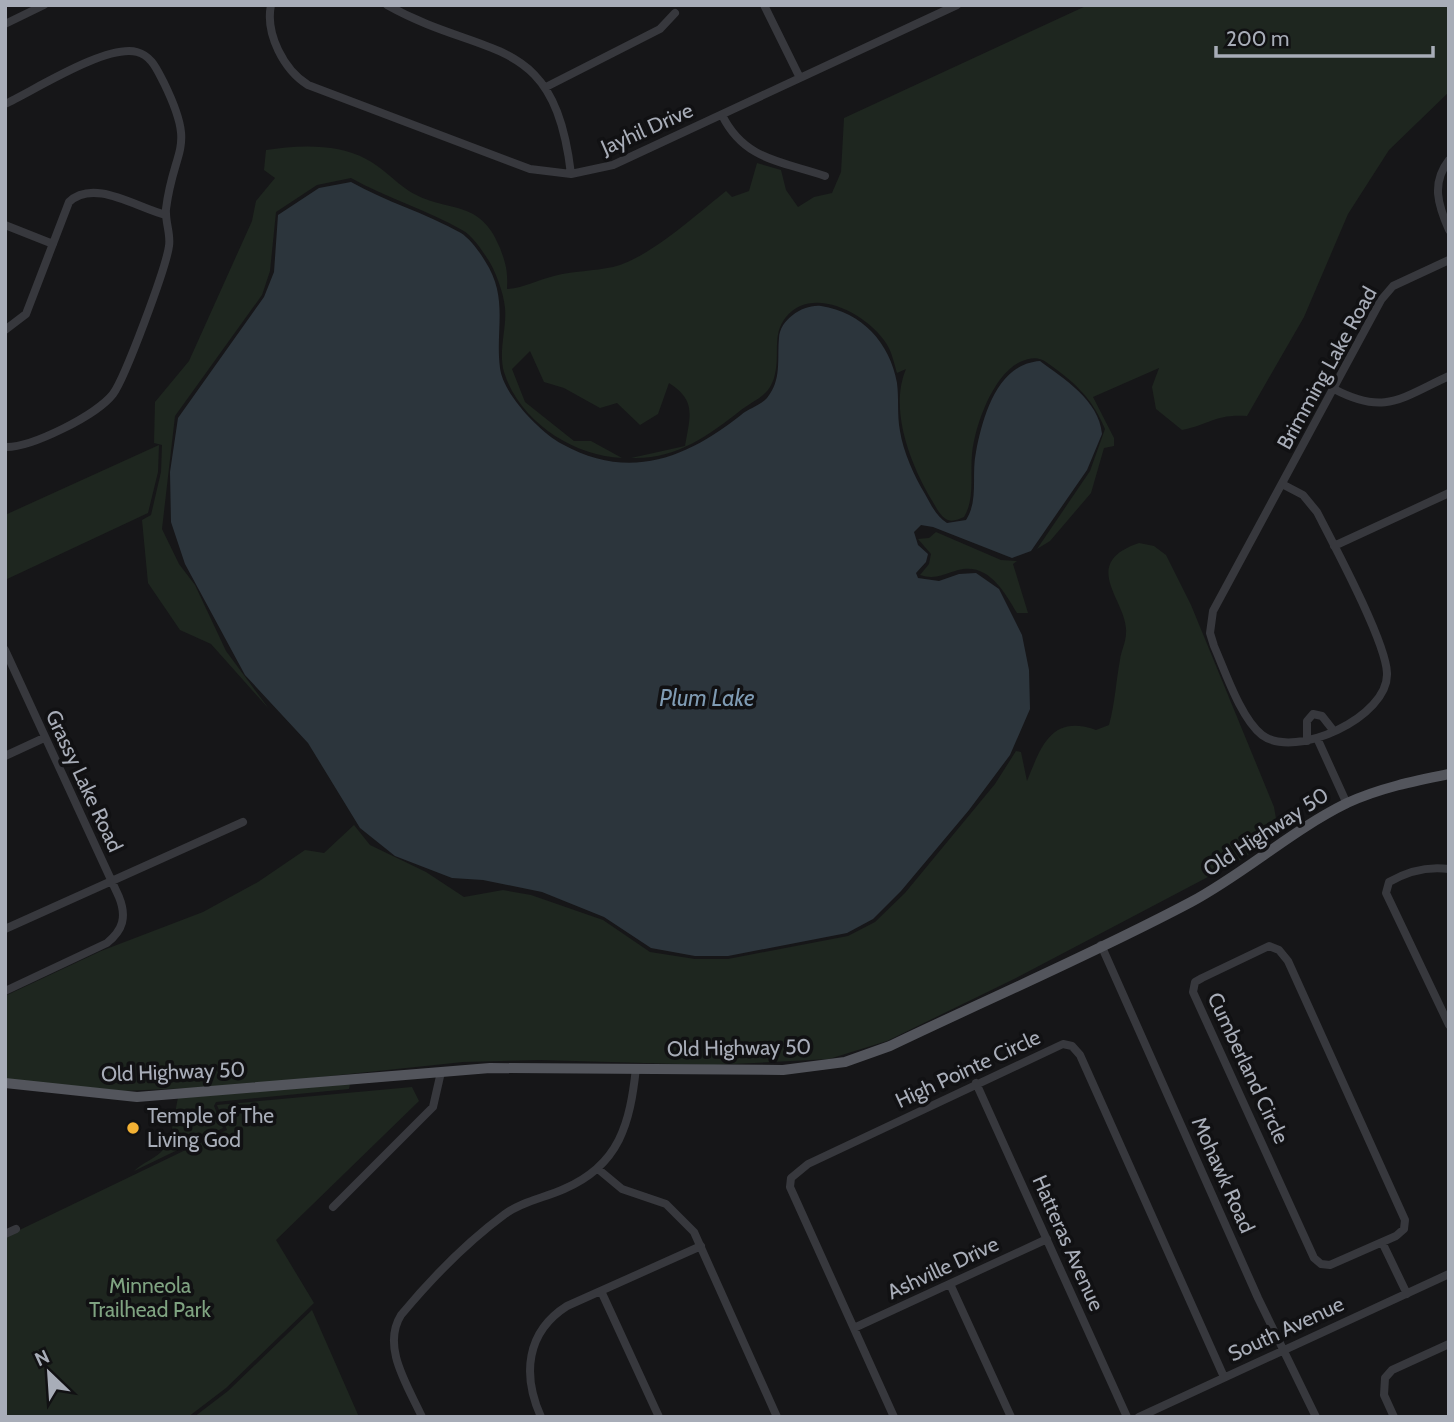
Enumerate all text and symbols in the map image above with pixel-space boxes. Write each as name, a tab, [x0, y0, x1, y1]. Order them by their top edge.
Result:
scale bar	[1216, 14, 1433, 58]
text: 200 m	[1226, 26, 1289, 51]
street label: Jayhil Drive	[596, 97, 697, 160]
street label: Brimming Lake Road	[1271, 282, 1382, 454]
water label: Plum Lake	[659, 684, 755, 712]
street label: Grassy Lake Road	[41, 706, 128, 856]
street label: Old Highway 50	[1198, 782, 1333, 881]
street label: Cumberland Circle	[1203, 988, 1294, 1148]
street label: High Pointe Circle	[891, 1024, 1044, 1113]
street label: Old Highway 50	[667, 1034, 811, 1061]
street label: Old Highway 50	[100, 1056, 245, 1087]
place label: Temple of The Living God	[147, 1103, 274, 1152]
street label: Mohawk Road	[1187, 1113, 1260, 1237]
marker: Temple of The Living God	[125, 1120, 141, 1136]
street label: Hatteras Avenue	[1027, 1171, 1110, 1315]
street label: Ashville Drive	[883, 1231, 1003, 1304]
park label: Minneola Trailhead Park	[89, 1273, 211, 1322]
street label: South Avenue	[1224, 1291, 1348, 1366]
north arrow	[14, 1338, 84, 1408]
text: N	[31, 1345, 53, 1371]

